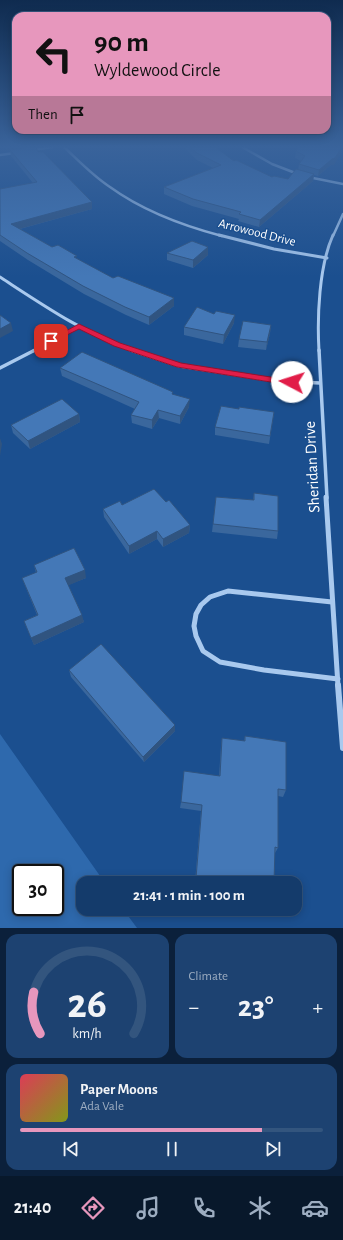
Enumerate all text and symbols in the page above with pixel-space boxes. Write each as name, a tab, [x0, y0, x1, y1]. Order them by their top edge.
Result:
icon: left	[28, 28, 80, 80]
text: 90 m	[94, 29, 149, 57]
text: Wyldewood Circle	[94, 62, 220, 80]
icon: arrive	[66, 104, 88, 126]
text: Then	[28, 107, 58, 122]
street label: Arrowood Drive	[217, 217, 297, 249]
pin	[34, 324, 68, 358]
icon: arrive	[40, 330, 62, 352]
position arrow	[271, 361, 313, 403]
street label: Sheridan Drive	[302, 421, 322, 513]
speed limit sign: 30	[12, 864, 64, 916]
text: 21:41 · 1 min · 100 m	[133, 888, 245, 903]
text: Climate	[189, 970, 228, 983]
text: 26	[67, 984, 107, 1025]
text: 23°	[238, 992, 274, 1022]
text: −	[189, 996, 199, 1018]
text: +	[312, 996, 323, 1018]
text: km/h	[73, 1027, 102, 1041]
text: Paper Moons	[80, 1082, 158, 1097]
text: Ada Vale	[80, 1100, 124, 1113]
icon: previous	[60, 1138, 82, 1160]
icon: pause	[161, 1138, 183, 1160]
icon: next	[262, 1138, 284, 1160]
icon: directions	[79, 1194, 107, 1222]
icon: music	[134, 1194, 162, 1222]
icon: phone	[190, 1194, 218, 1222]
icon: climate	[246, 1194, 274, 1222]
icon: car	[301, 1194, 329, 1222]
text: 21:40	[14, 1199, 51, 1217]

